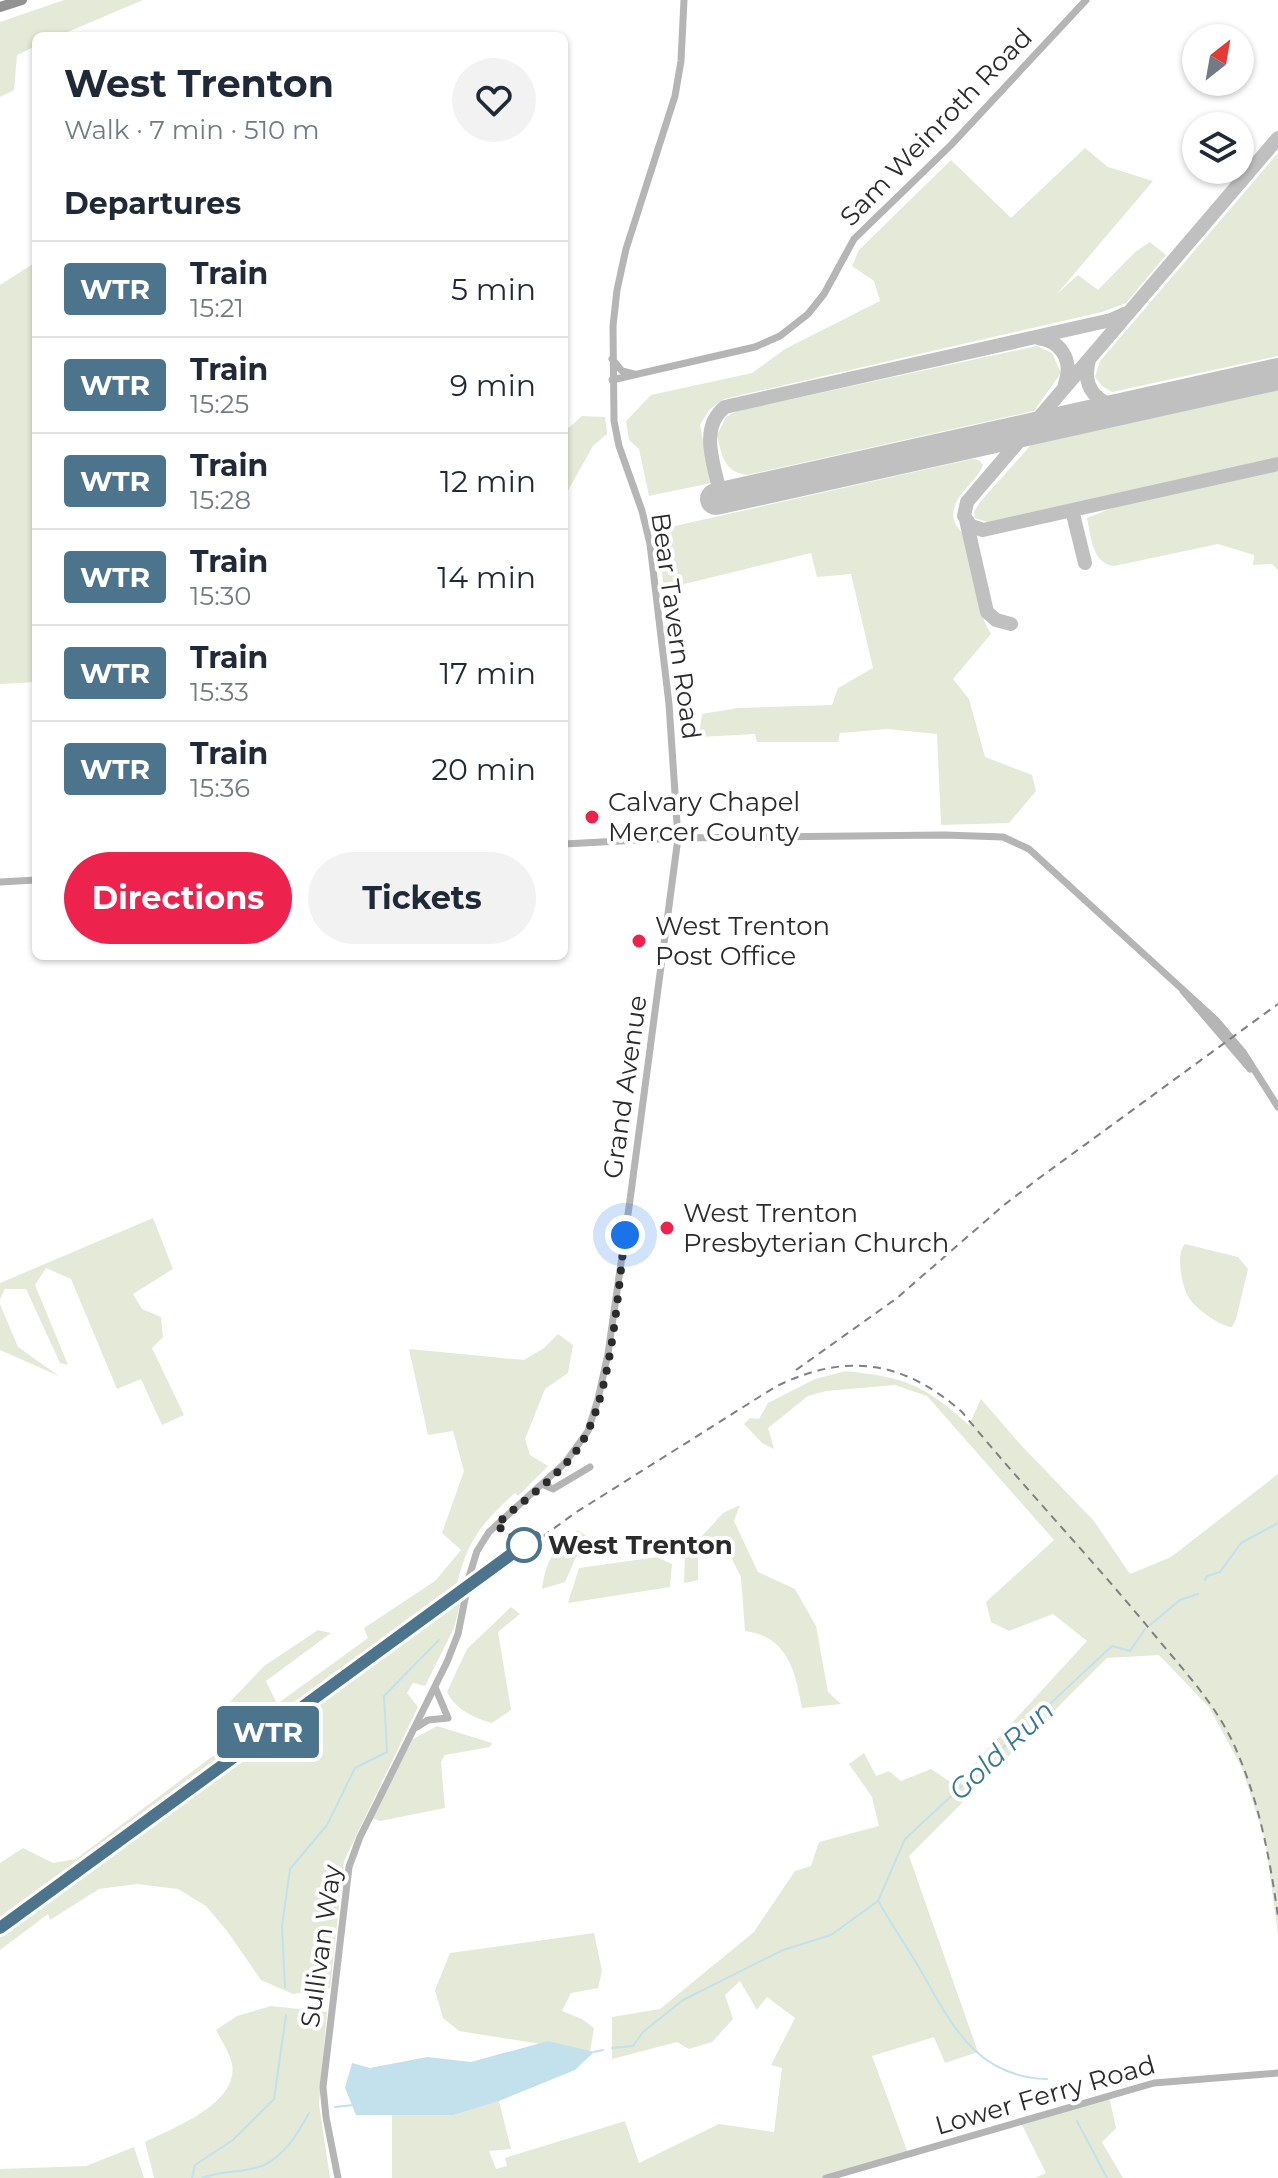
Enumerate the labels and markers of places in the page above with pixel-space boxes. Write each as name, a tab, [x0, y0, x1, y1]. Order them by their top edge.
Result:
place label: Calvary Chapel Mercer County	[608, 786, 800, 848]
marker: Calvary Chapel Mercer County	[583, 808, 601, 826]
place label: West Trenton Post Office	[655, 910, 830, 972]
marker: West Trenton Post Office	[630, 932, 648, 950]
place label: West Trenton Presbyterian Church	[683, 1197, 949, 1259]
marker: West Trenton Presbyterian Church	[658, 1219, 676, 1237]
marker: West Trenton	[507, 1528, 541, 1562]
place label: West Trenton	[548, 1529, 733, 1561]

